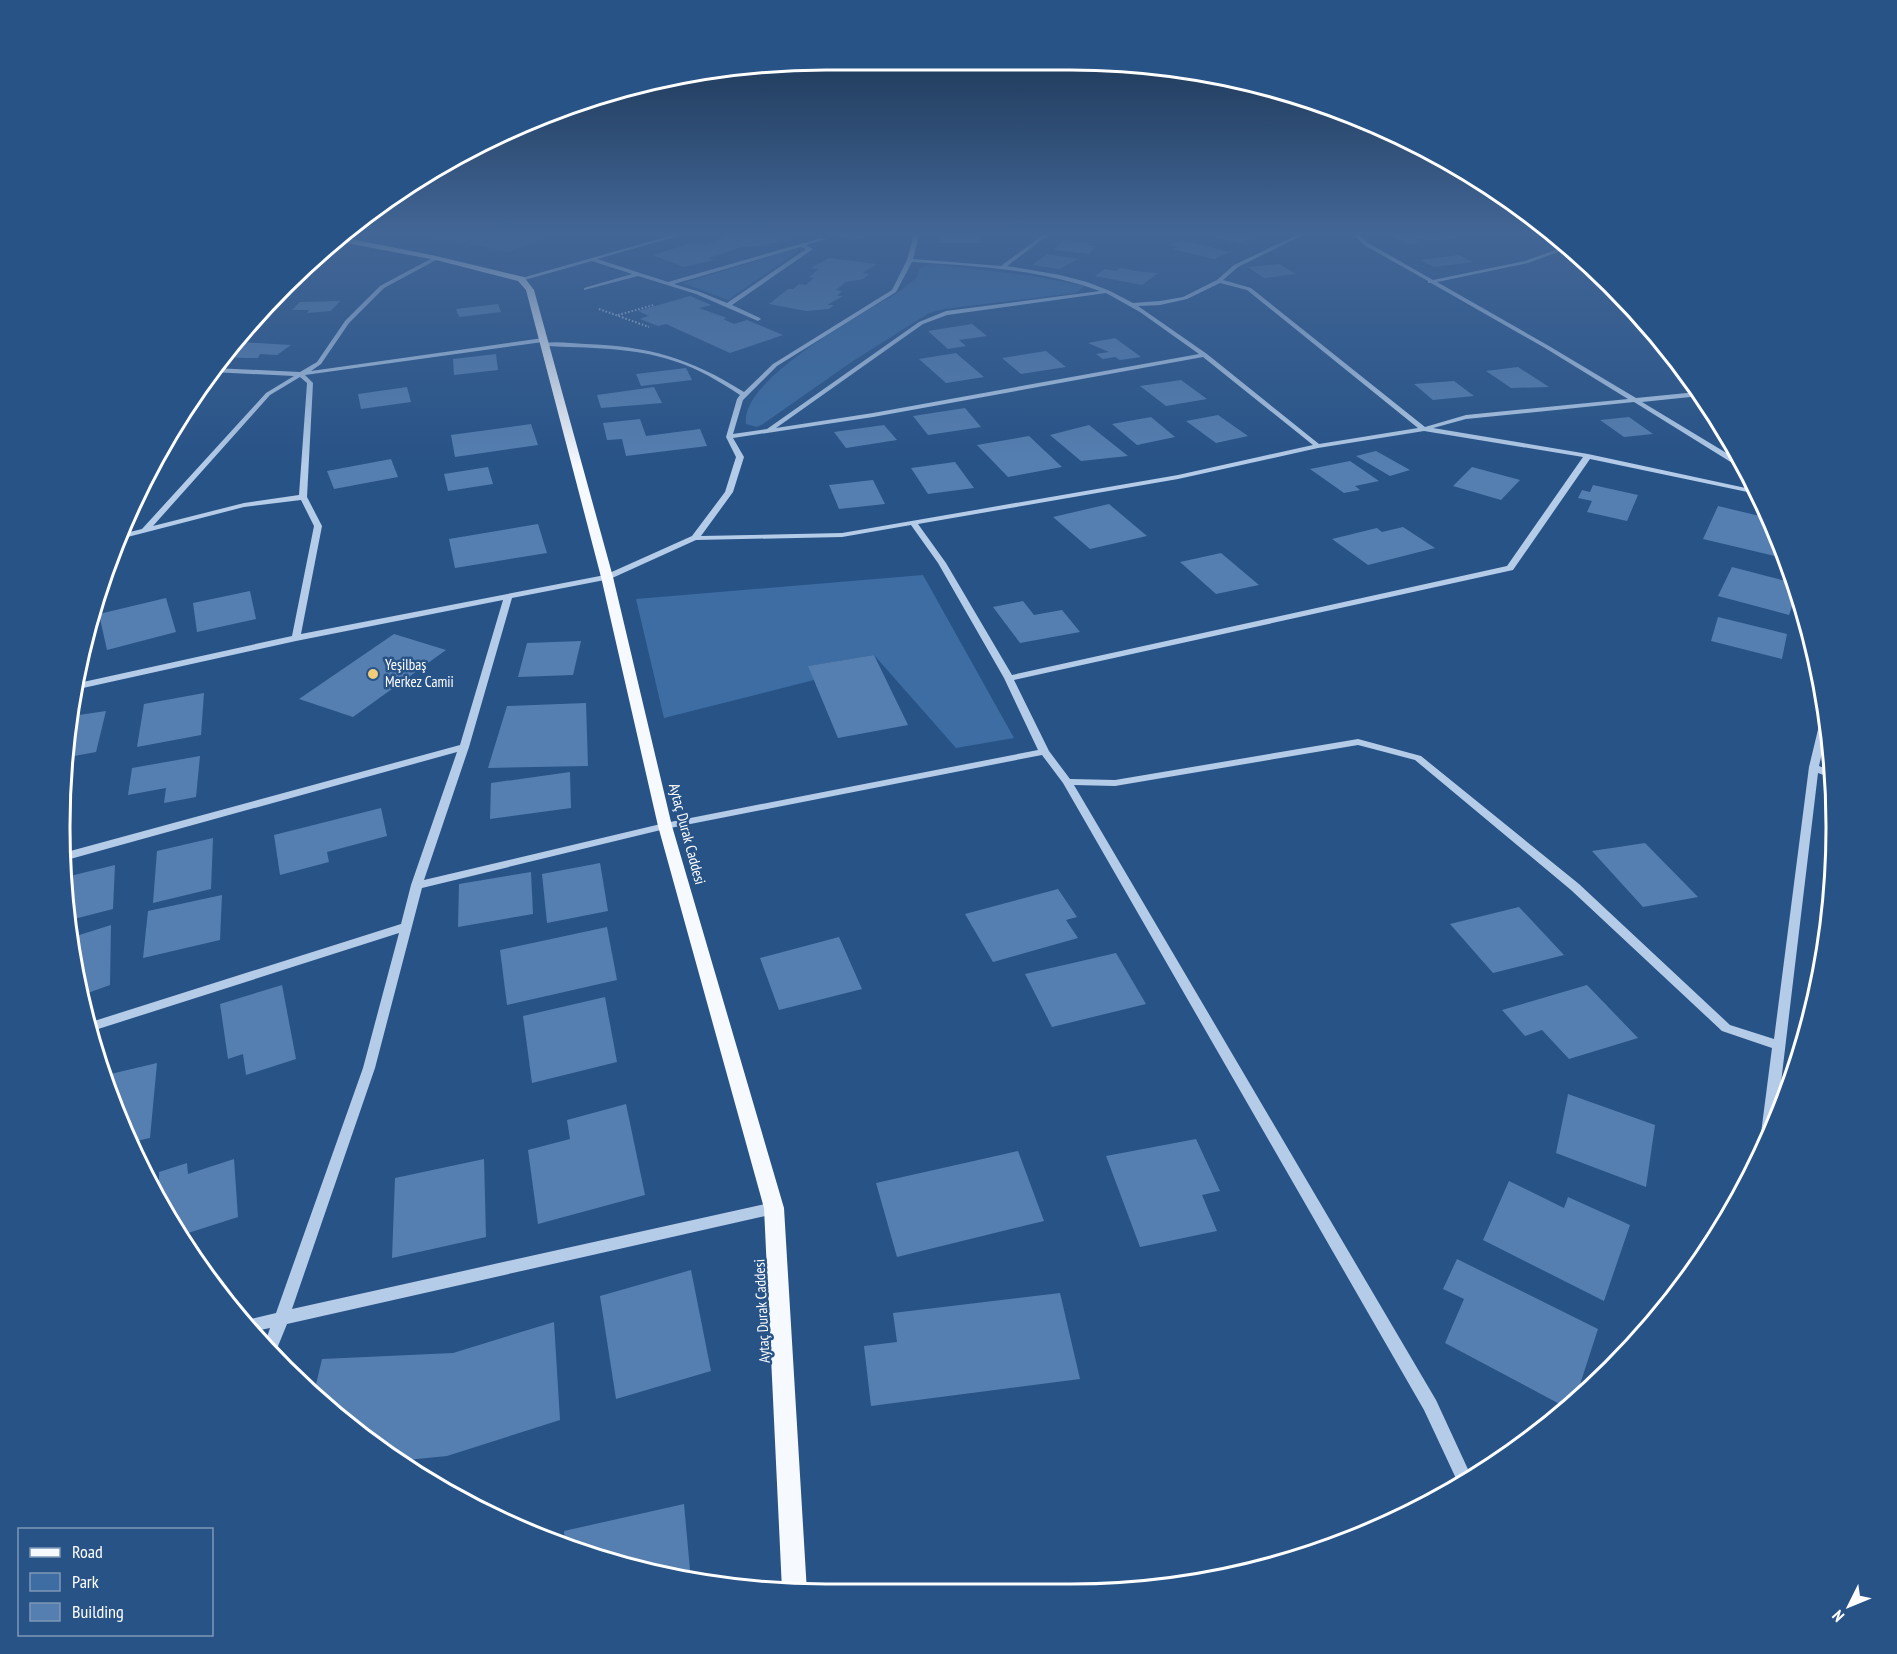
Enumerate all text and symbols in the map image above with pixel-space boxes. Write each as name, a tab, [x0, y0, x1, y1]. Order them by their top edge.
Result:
place label: Yeşilbaş Merkez Camii	[385, 655, 454, 691]
marker: Yeşilbaş Merkez Camii	[366, 667, 380, 681]
street label: Aytaç Durak Caddesi	[665, 781, 710, 887]
street label: Aytaç Durak Caddesi	[749, 1259, 774, 1363]
legend	[18, 1528, 213, 1636]
text: Road	[72, 1540, 103, 1563]
text: Park	[72, 1570, 99, 1593]
north arrow	[1819, 1576, 1879, 1636]
text: Building	[72, 1600, 124, 1623]
text: N	[1828, 1606, 1848, 1626]

